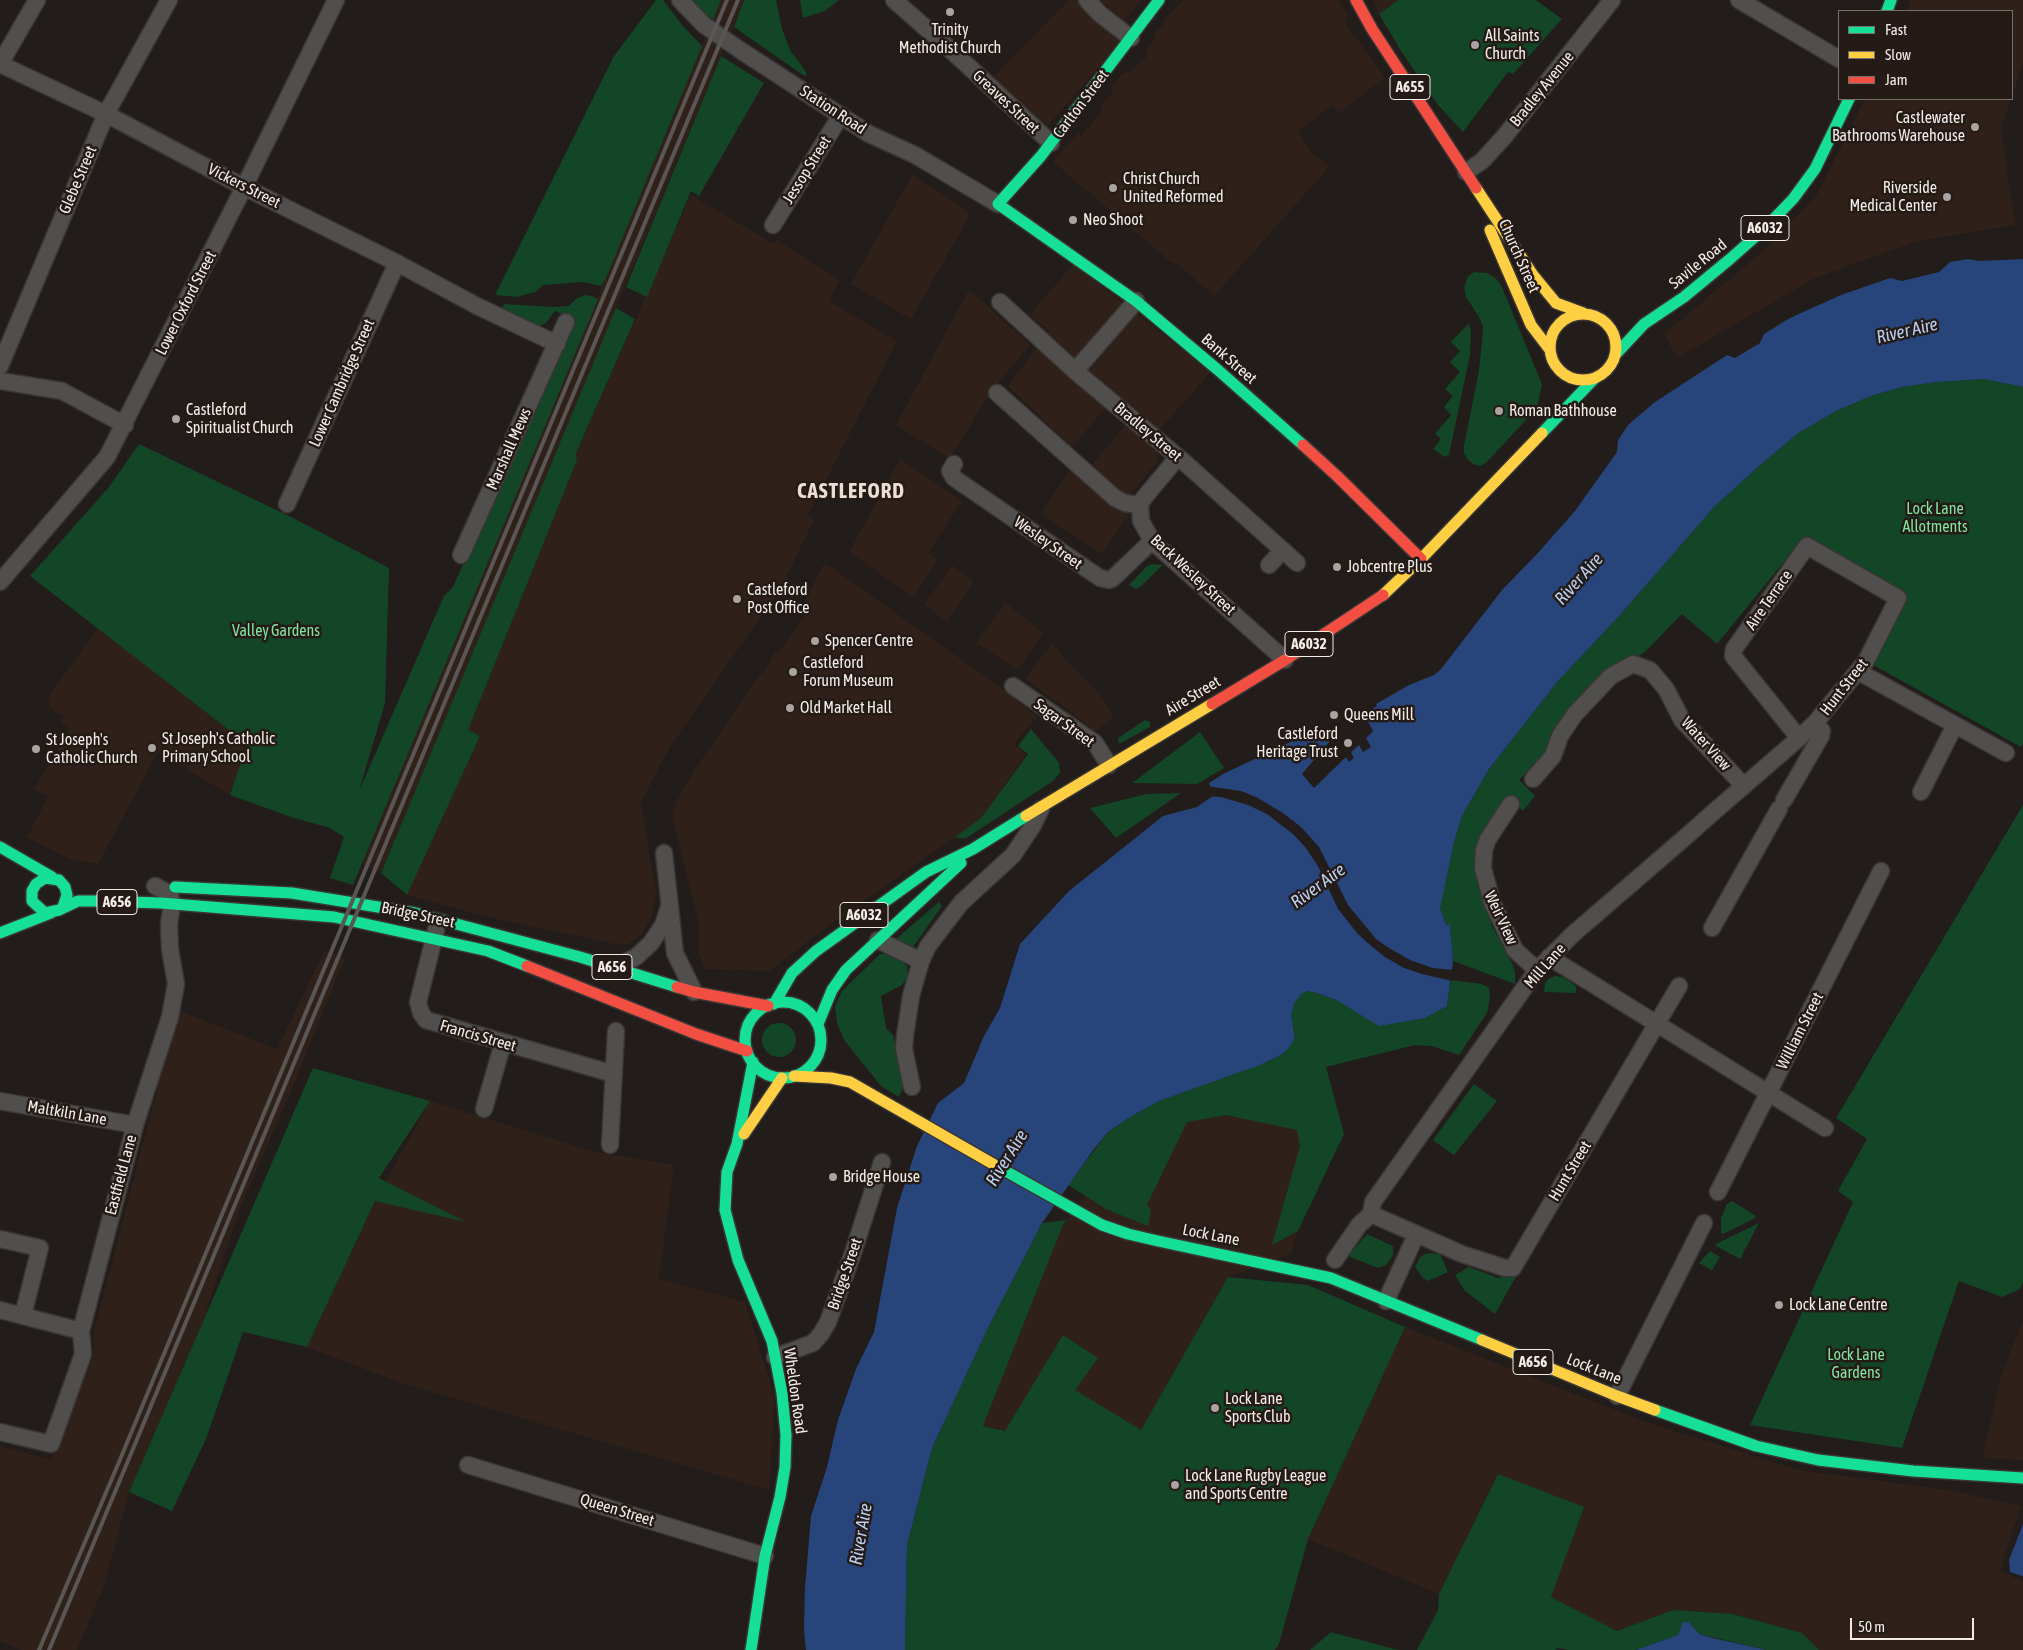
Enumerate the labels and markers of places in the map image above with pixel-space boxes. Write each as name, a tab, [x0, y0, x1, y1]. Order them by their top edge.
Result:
marker: Trinity Methodist Church	[944, 6, 956, 18]
place label: Trinity Methodist Church	[899, 20, 1001, 58]
place label: All Saints Church	[1485, 26, 1539, 64]
marker: All Saints Church	[1469, 39, 1481, 51]
place label: Castlewater Bathrooms Warehouse	[1832, 108, 1965, 146]
marker: Castlewater Bathrooms Warehouse	[1969, 121, 1981, 133]
place label: Christ Church United Reformed	[1123, 169, 1223, 207]
place label: Riverside Medical Center	[1849, 178, 1937, 216]
marker: Christ Church United Reformed	[1107, 182, 1119, 194]
marker: Riverside Medical Center	[1941, 191, 1953, 203]
place label: Neo Shoot	[1083, 210, 1143, 230]
marker: Neo Shoot	[1067, 214, 1079, 226]
place label: Castleford Spiritualist Church	[186, 400, 294, 438]
place label: Roman Bathhouse	[1509, 401, 1617, 421]
marker: Roman Bathhouse	[1493, 405, 1505, 417]
marker: Castleford Spiritualist Church	[170, 413, 182, 425]
place label: Jobcentre Plus	[1347, 557, 1432, 577]
marker: Jobcentre Plus	[1331, 561, 1343, 573]
place label: Castleford Post Office	[747, 580, 810, 618]
marker: Castleford Post Office	[731, 593, 743, 605]
place label: Spencer Centre	[825, 631, 913, 651]
marker: Spencer Centre	[809, 635, 821, 647]
place label: Castleford Forum Museum	[803, 653, 893, 691]
marker: Castleford Forum Museum	[787, 666, 799, 678]
place label: Old Market Hall	[800, 698, 892, 718]
marker: Old Market Hall	[784, 702, 796, 714]
place label: Queens Mill	[1344, 705, 1414, 725]
marker: Queens Mill	[1328, 709, 1340, 721]
place label: Castleford Heritage Trust	[1256, 724, 1338, 762]
place label: St Joseph's Catholic Primary School	[162, 729, 275, 767]
place label: St Joseph's Catholic Church	[46, 730, 138, 768]
marker: Castleford Heritage Trust	[1342, 737, 1354, 749]
marker: St Joseph's Catholic Primary School	[146, 742, 158, 754]
marker: St Joseph's Catholic Church	[30, 743, 42, 755]
place label: Bridge House	[843, 1167, 920, 1187]
marker: Bridge House	[827, 1171, 839, 1183]
place label: Lock Lane Centre	[1789, 1295, 1888, 1315]
marker: Lock Lane Centre	[1773, 1299, 1785, 1311]
place label: Lock Lane Sports Club	[1225, 1389, 1291, 1427]
marker: Lock Lane Sports Club	[1209, 1402, 1221, 1414]
place label: Lock Lane Rugby League and Sports Centre	[1185, 1466, 1326, 1504]
marker: Lock Lane Rugby League and Sports Centre	[1169, 1479, 1181, 1491]

